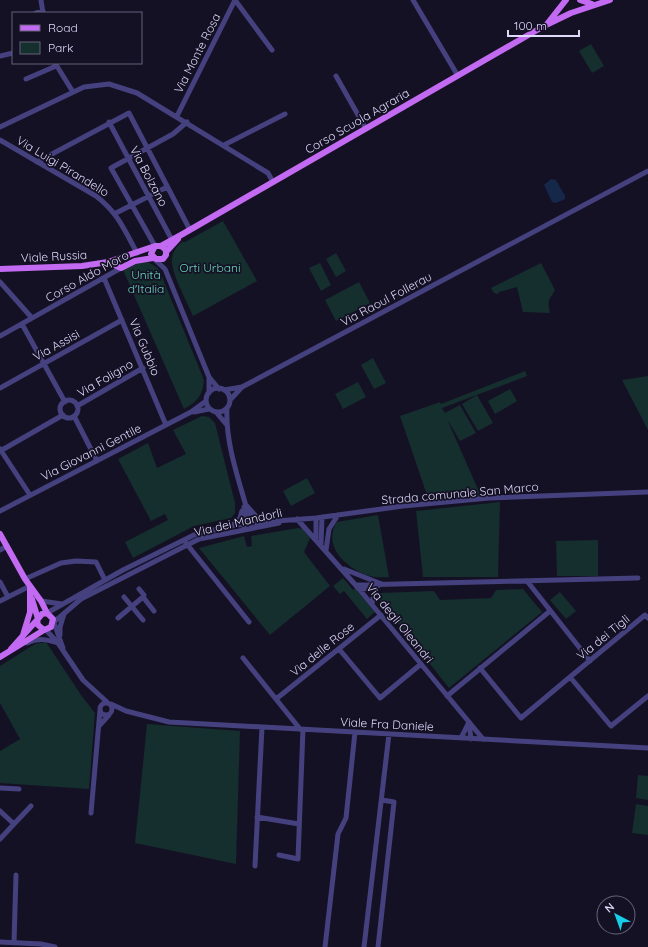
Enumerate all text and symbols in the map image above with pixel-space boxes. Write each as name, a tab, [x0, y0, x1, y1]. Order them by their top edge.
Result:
street label: Via Monte Rosa	[170, 11, 224, 95]
legend	[12, 12, 142, 64]
scale bar	[508, 12, 579, 38]
text: 100 m	[514, 18, 547, 33]
text: Road	[48, 20, 78, 35]
text: Park	[48, 40, 73, 55]
street label: Corso Scuola Agraria	[302, 85, 412, 157]
street label: Via Luigi Pirandello	[14, 132, 112, 200]
street label: Via Bolzano	[127, 143, 171, 209]
street label: Viale Russia	[20, 247, 88, 265]
street label: Corso Aldo Moro	[43, 247, 131, 305]
park label: Orti Urbani	[180, 260, 240, 275]
park label: Unità d'Italia	[128, 267, 164, 296]
street label: Via Raoul Follerau	[338, 269, 434, 329]
street label: Via Gubbio	[126, 316, 164, 378]
street label: Via Assisi	[30, 326, 82, 364]
street label: Via Foligno	[74, 356, 136, 400]
street label: Via Giovanni Gentile	[38, 420, 144, 484]
street label: Strada comunale San Marco	[381, 479, 539, 507]
street label: Via dei Mandorli	[193, 505, 283, 539]
street label: Via degli Oleandri	[363, 580, 437, 666]
street label: Via dei Tigli	[574, 611, 632, 663]
street label: Via delle Rose	[287, 618, 357, 679]
street label: Viale Fra Daniele	[340, 714, 434, 734]
north arrow	[596, 895, 636, 935]
text: N	[602, 900, 617, 915]

